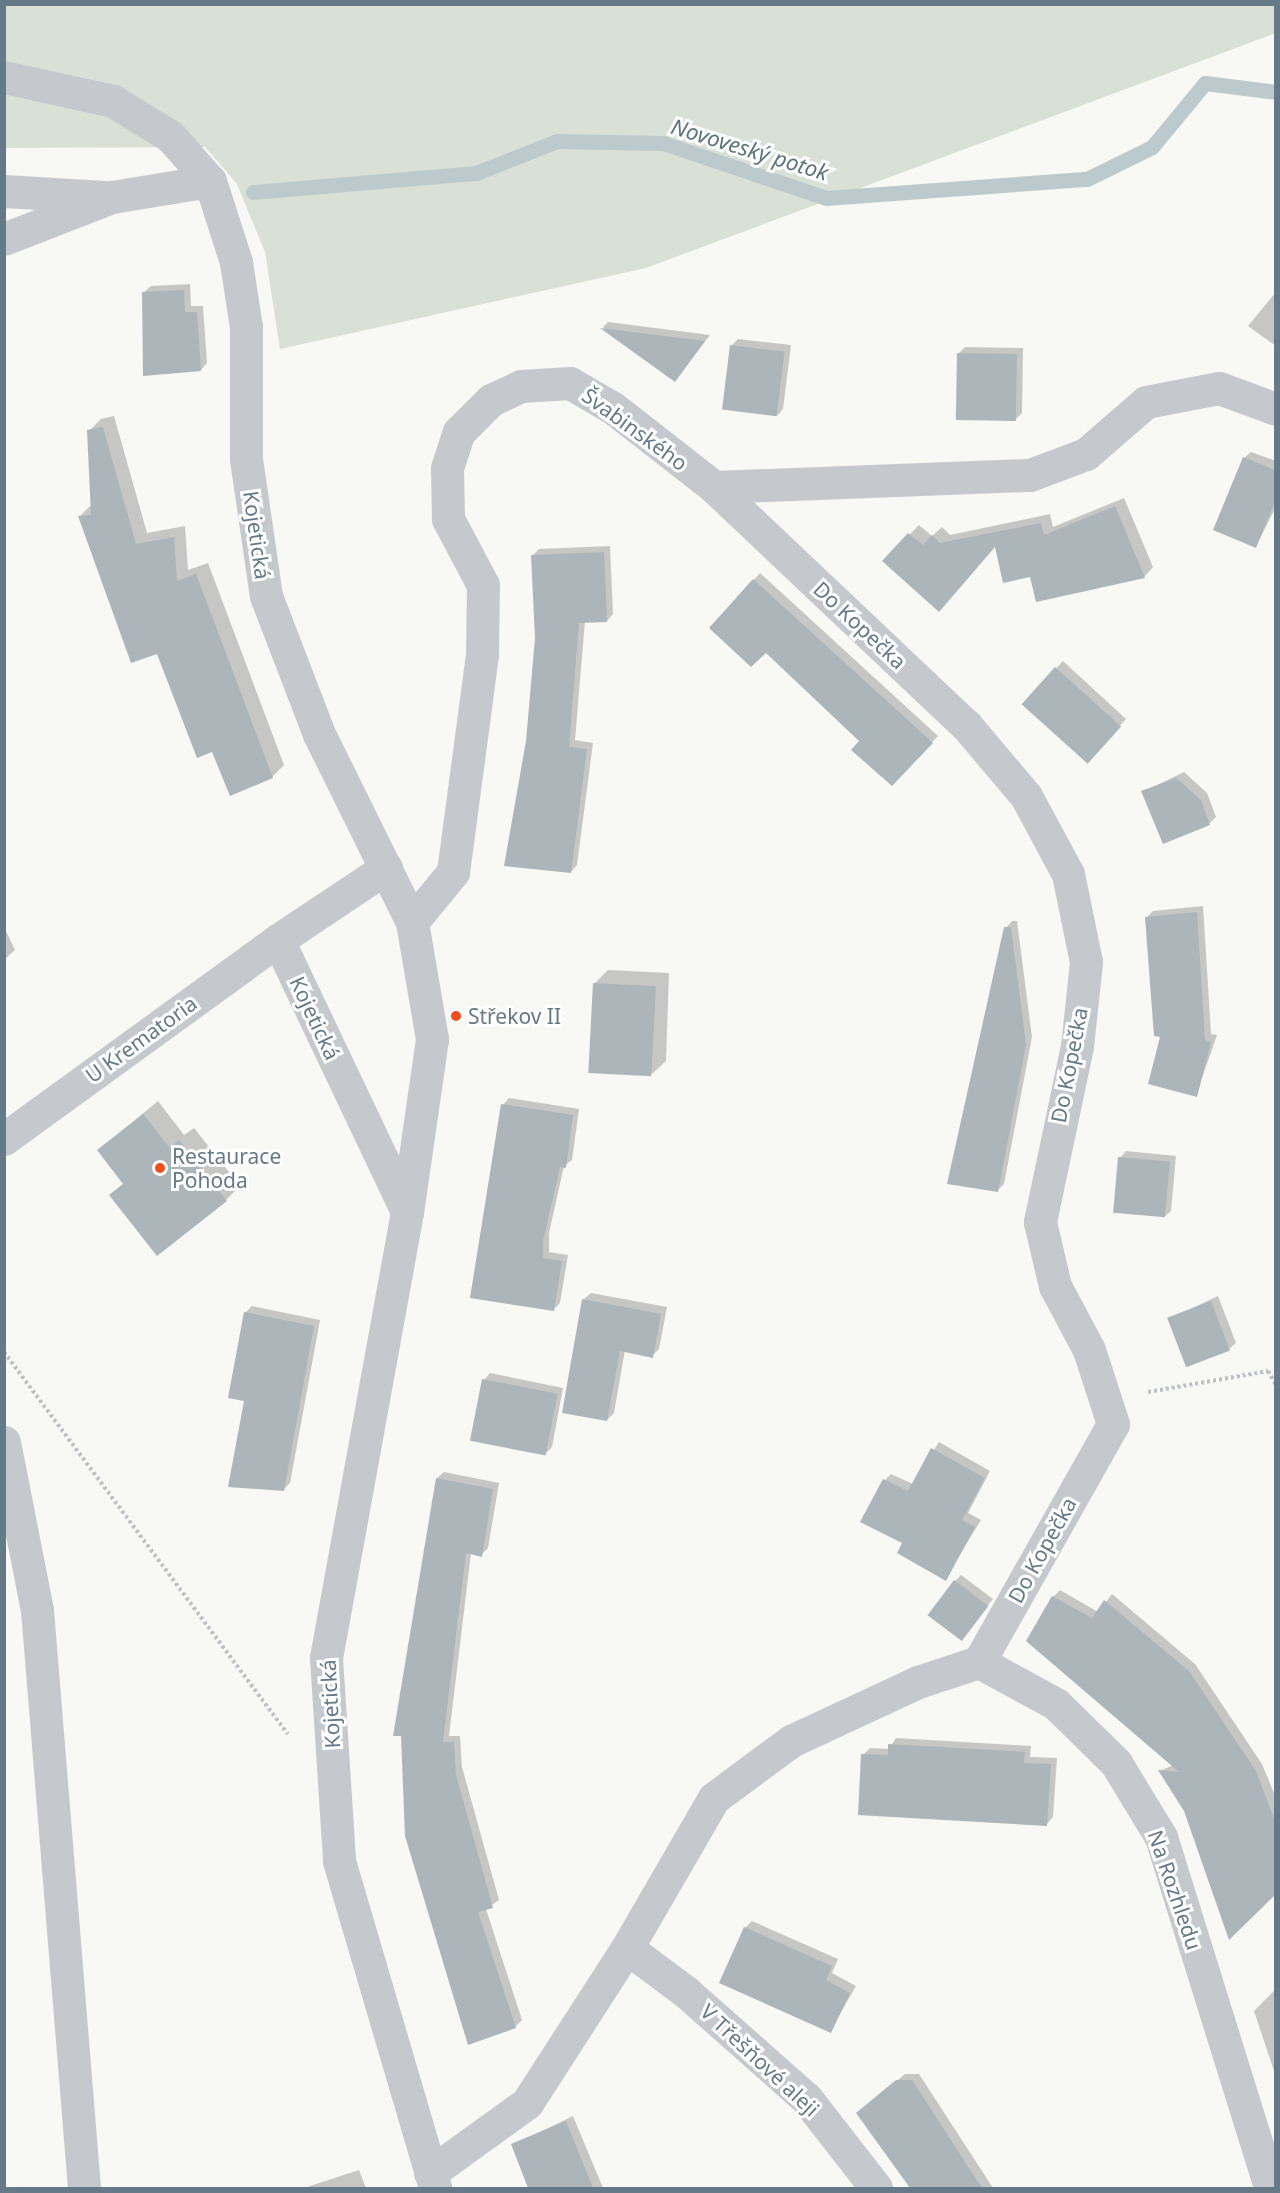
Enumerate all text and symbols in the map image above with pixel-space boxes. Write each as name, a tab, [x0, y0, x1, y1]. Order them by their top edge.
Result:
water label: Novoveský potok	[668, 113, 832, 185]
street label: Švabinského	[577, 382, 693, 476]
street label: Kojetická	[238, 489, 276, 581]
street label: Do Kopečka	[809, 576, 911, 674]
street label: Kojetická	[285, 972, 345, 1064]
street label: U Krematoria	[80, 990, 202, 1088]
place label: Střekov II	[468, 1003, 561, 1029]
street label: Do Kopečka	[1045, 1005, 1093, 1125]
marker: Střekov II	[449, 1009, 463, 1023]
place label: Restaurace Pohoda	[172, 1143, 281, 1193]
marker: Restaurace Pohoda	[153, 1161, 167, 1175]
street label: Do Kopečka	[1003, 1493, 1081, 1607]
street label: Kojetická	[315, 1659, 345, 1749]
street label: Na Rozhledu	[1143, 1827, 1207, 1953]
street label: V Třešňové aleji	[695, 1999, 825, 2121]

